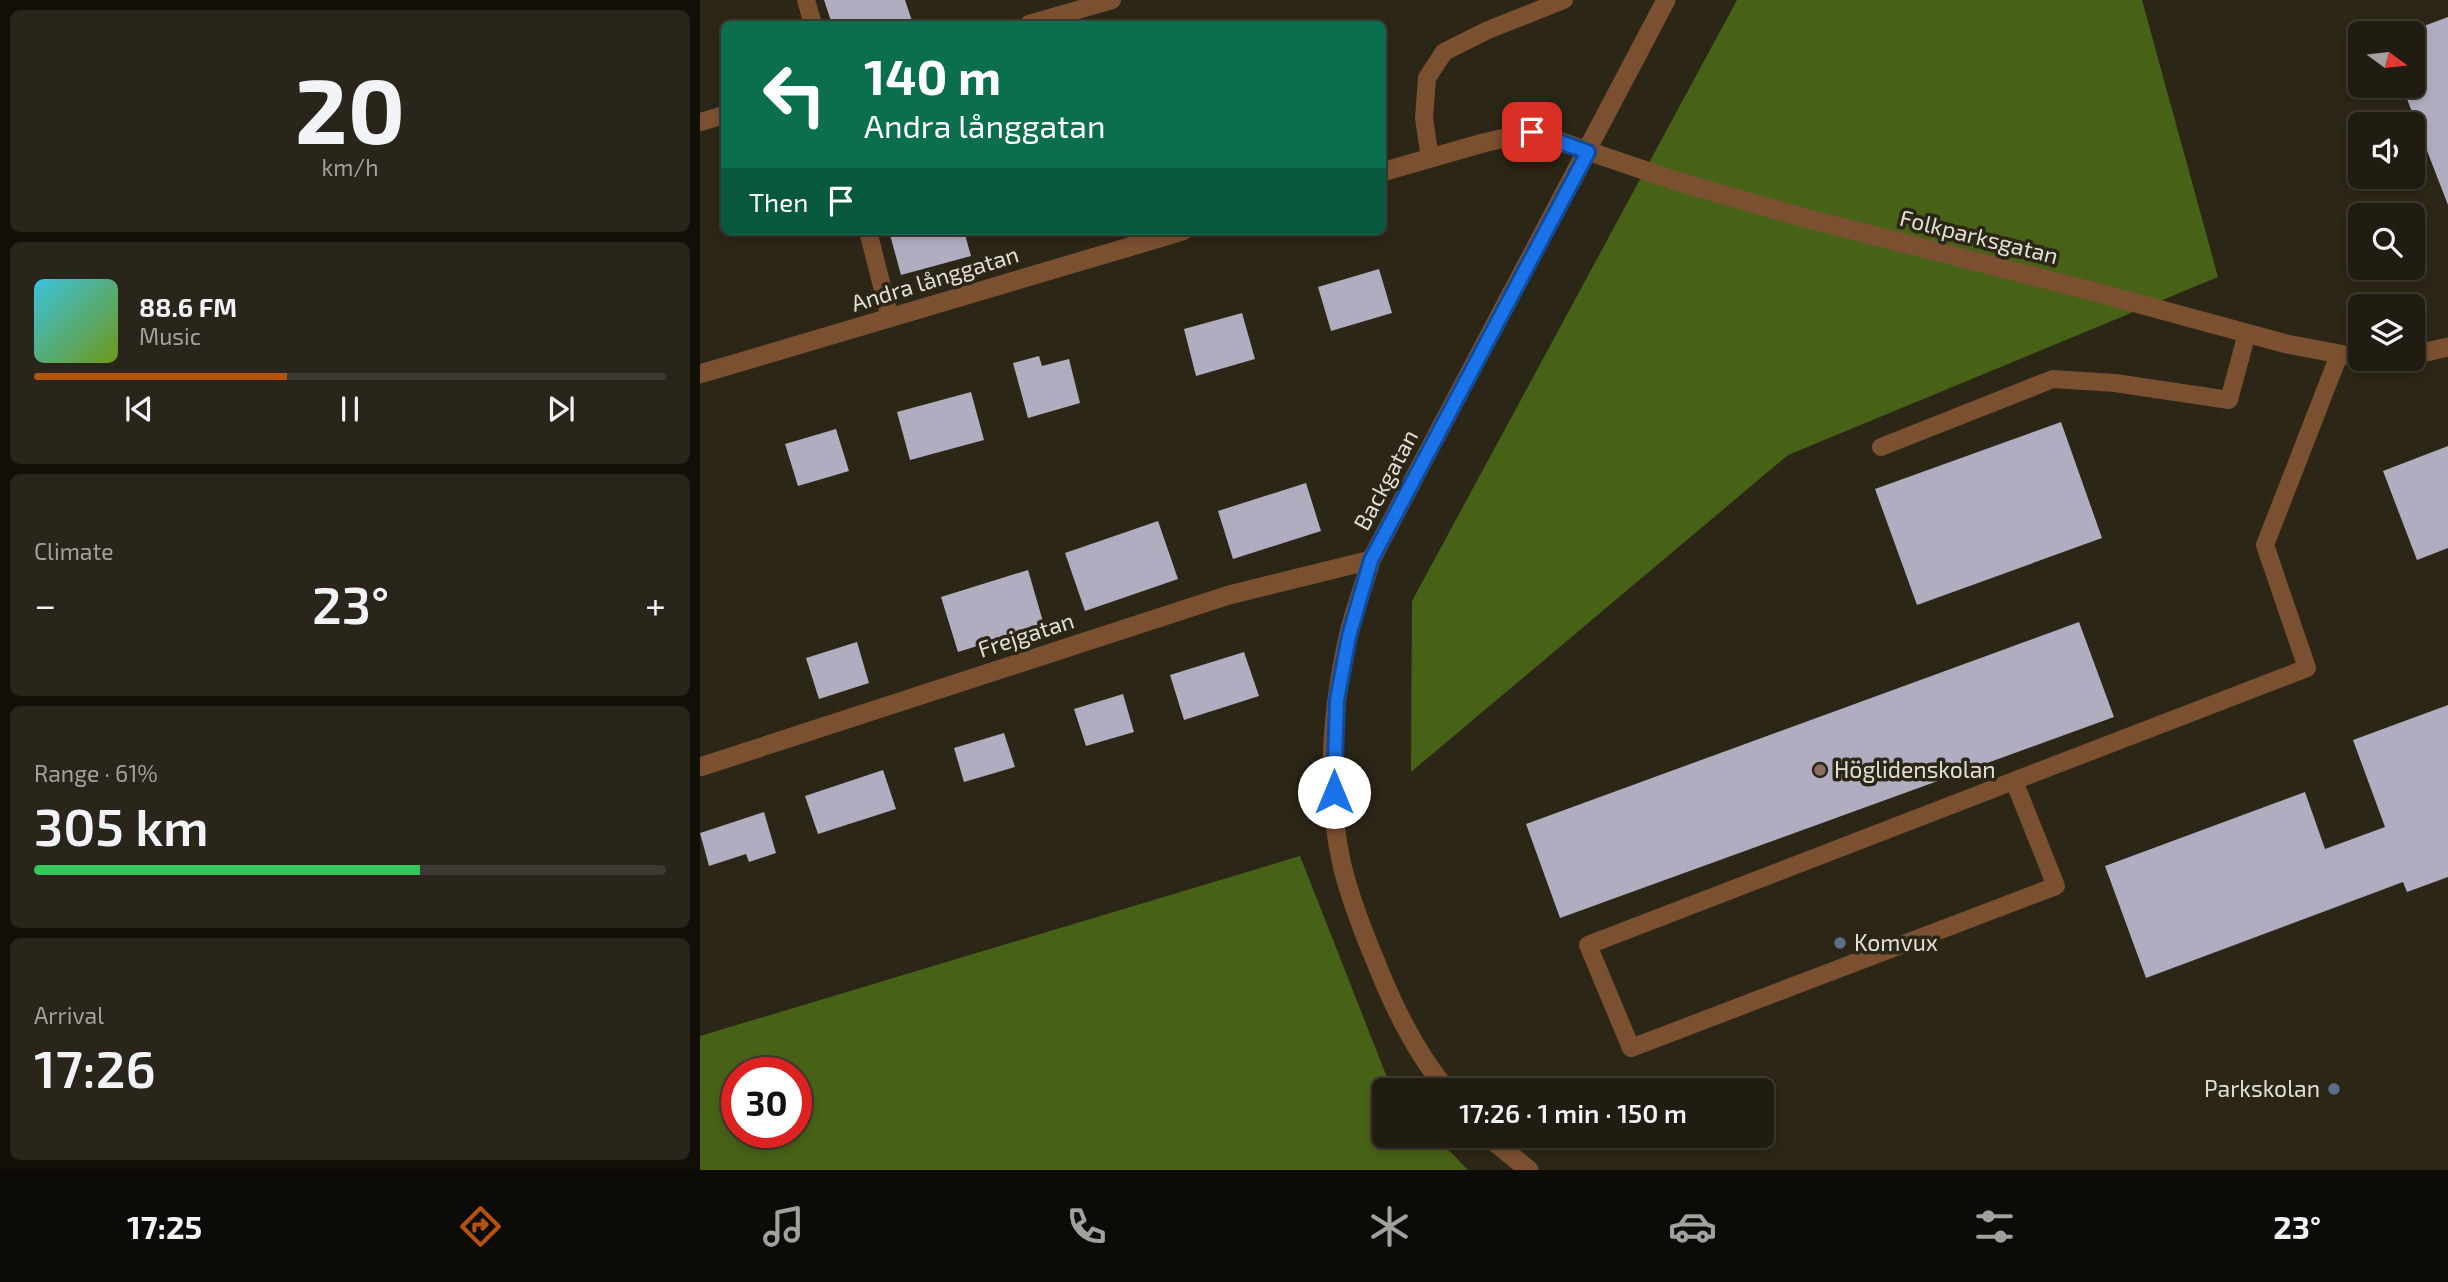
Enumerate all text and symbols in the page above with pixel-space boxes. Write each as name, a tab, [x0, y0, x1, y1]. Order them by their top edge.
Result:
north arrow	[2348, 21, 2426, 98]
map controls	[2348, 21, 2425, 371]
text: 140 m	[864, 46, 1001, 105]
icon: left	[749, 49, 840, 140]
text: 20	[295, 53, 405, 162]
pin	[1502, 102, 1562, 162]
text: Andra långgatan	[864, 106, 1105, 144]
button: sound	[2348, 112, 2425, 189]
icon: arrive	[1513, 113, 1551, 151]
text: km/h	[321, 153, 379, 181]
icon: arrive	[822, 182, 860, 220]
text: Then	[749, 186, 808, 217]
street label: Folkparksgatan	[1897, 203, 2061, 269]
button: search	[2348, 203, 2425, 280]
street label: Andra långgatan	[848, 239, 1022, 317]
text: 88.6 FM	[139, 291, 237, 322]
button: layers	[2348, 294, 2425, 371]
text: Music	[139, 322, 201, 350]
icon: previous	[120, 390, 158, 428]
icon: pause	[331, 390, 369, 428]
icon: next	[542, 390, 580, 428]
street label: Backgatan	[1347, 424, 1423, 535]
text: Climate	[34, 537, 114, 565]
text: 23°	[312, 572, 389, 634]
text: −	[34, 581, 56, 627]
text: +	[645, 581, 666, 627]
street label: Frejgatan	[974, 605, 1077, 663]
position arrow	[1297, 755, 1371, 829]
place label: Höglidenskolan	[1834, 755, 1996, 783]
text: Range · 61%	[34, 759, 158, 787]
marker: Höglidenskolan	[1812, 762, 1828, 778]
text: 305 km	[34, 794, 209, 856]
place label: Komvux	[1854, 928, 1938, 956]
marker: Komvux	[1832, 935, 1848, 951]
text: Arrival	[34, 1001, 104, 1029]
text: 17:26	[34, 1036, 156, 1098]
speed limit sign: 30	[721, 1057, 812, 1148]
place label: Parkskolan	[2204, 1074, 2320, 1102]
marker: Parkskolan	[2326, 1081, 2342, 1097]
text: 17:26 · 1 min · 150 m	[1459, 1097, 1687, 1128]
icon: directions	[456, 1202, 505, 1251]
icon: music	[759, 1202, 808, 1251]
icon: phone	[1062, 1202, 1111, 1251]
icon: climate	[1365, 1202, 1414, 1251]
icon: car	[1668, 1202, 1717, 1251]
icon: filters	[1970, 1202, 2019, 1251]
text: 17:25	[127, 1207, 202, 1245]
text: 23°	[2273, 1207, 2321, 1245]

